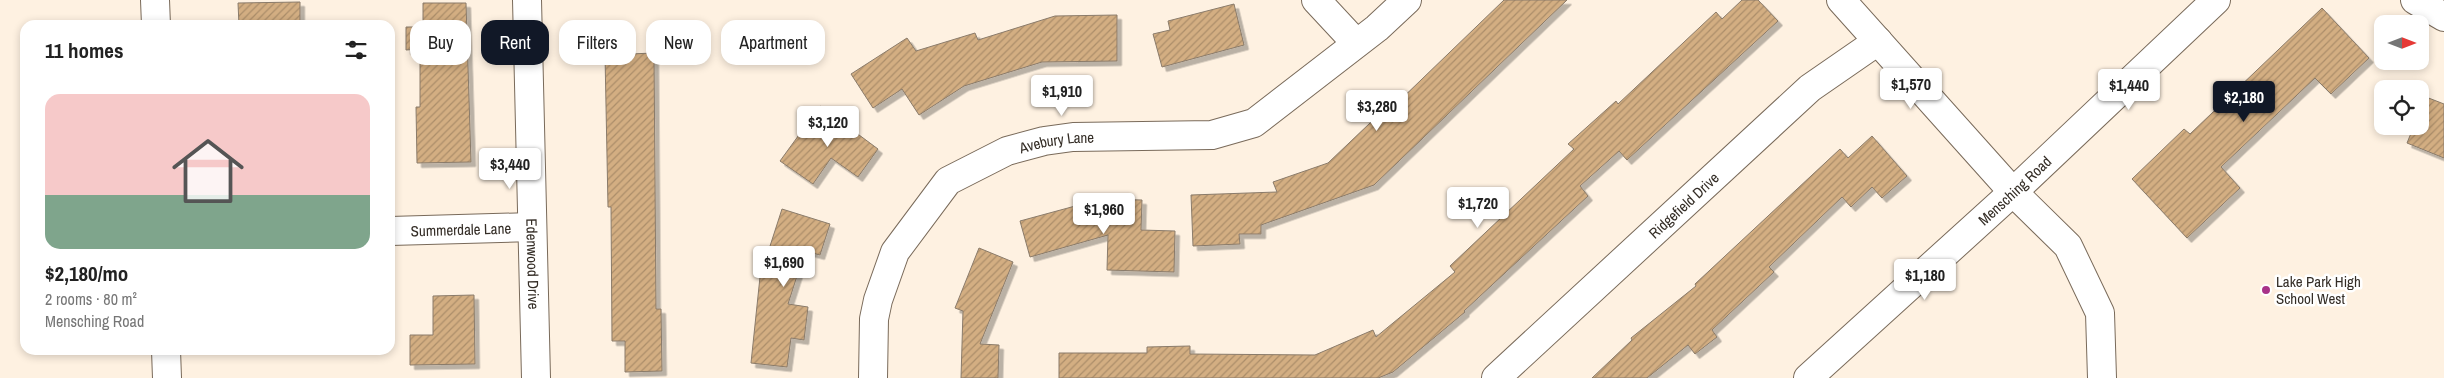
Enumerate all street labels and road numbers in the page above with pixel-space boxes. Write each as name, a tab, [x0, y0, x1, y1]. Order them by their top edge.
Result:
street label: Avebury Lane	[1016, 126, 1094, 158]
street label: Mensching Road	[1973, 151, 2056, 230]
street label: Ridgefield Drive	[1644, 167, 1723, 243]
street label: Summerdale Lane	[410, 217, 512, 241]
street label: Edenwood Drive	[522, 218, 545, 310]

